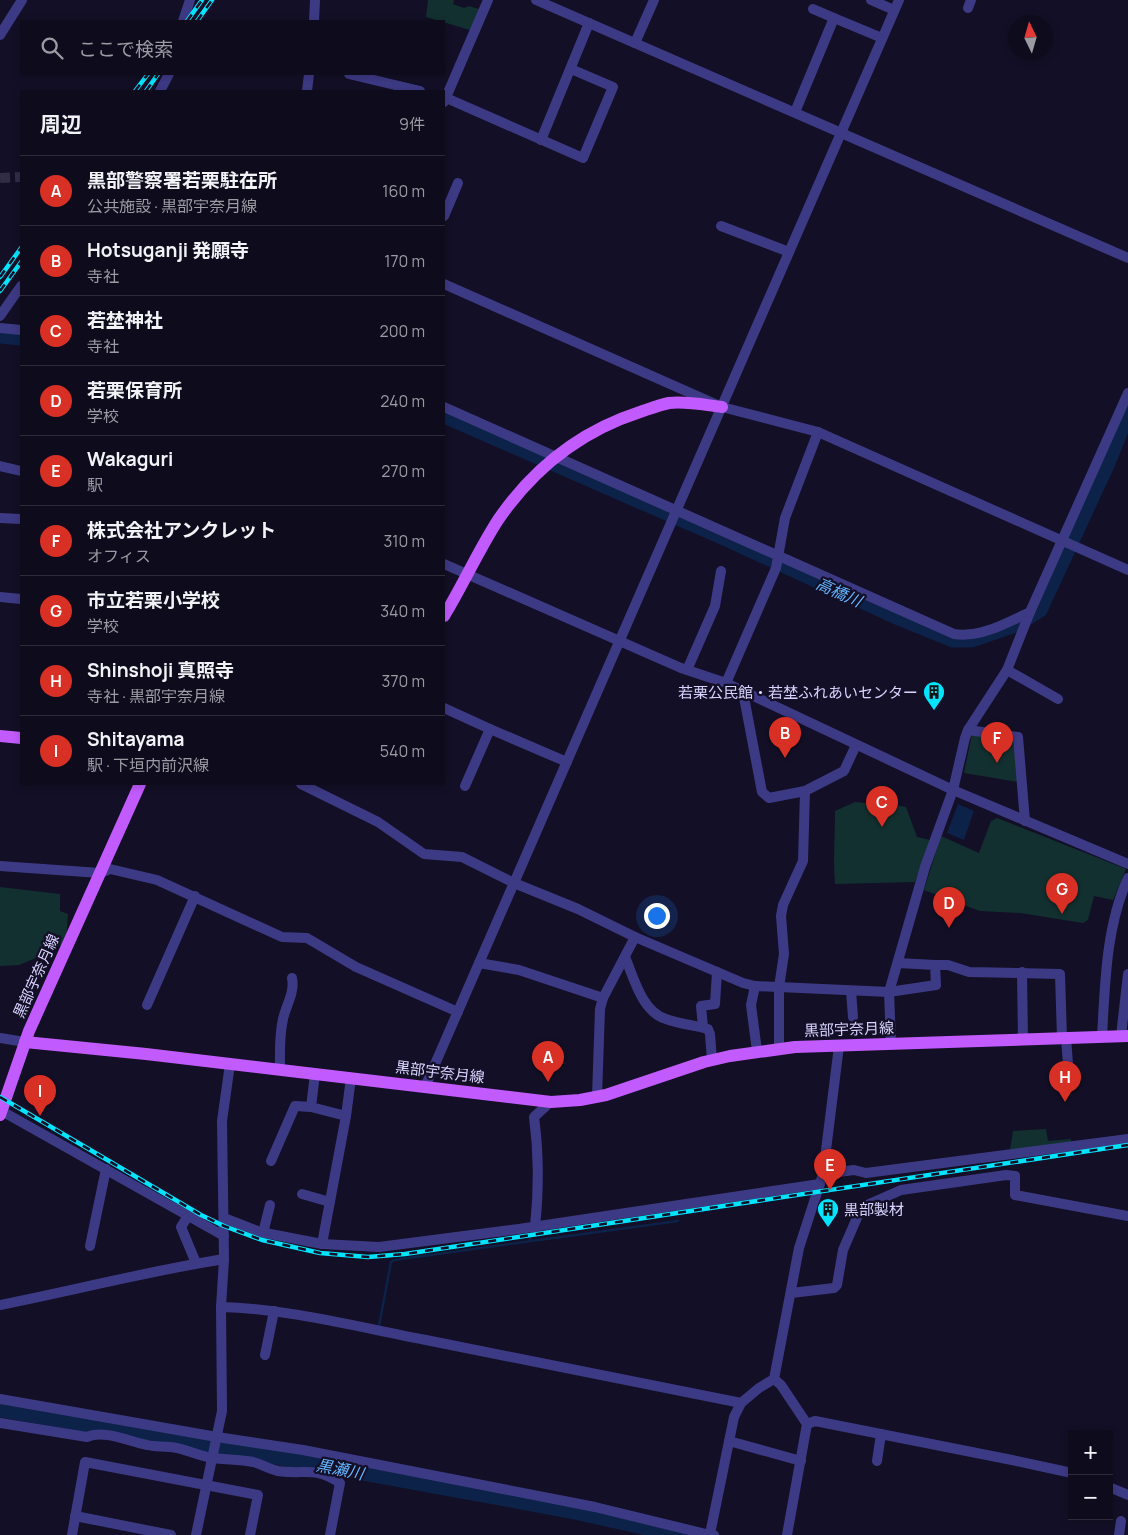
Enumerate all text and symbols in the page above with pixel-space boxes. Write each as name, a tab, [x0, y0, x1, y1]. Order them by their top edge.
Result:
north arrow	[1008, 15, 1053, 60]
search box	[20, 20, 445, 75]
icon: search	[38, 34, 66, 62]
text: ここで検索	[78, 36, 173, 62]
text: 周辺	[40, 110, 82, 138]
text: 9件	[399, 113, 425, 135]
text: 黒部警察署若栗駐在所	[87, 167, 277, 193]
text: A	[51, 180, 61, 202]
text: 160 m	[382, 180, 425, 202]
text: 公共施設 · 黒部宇奈月線	[87, 195, 257, 217]
text: Hotsuganji 発願寺	[87, 237, 249, 263]
text: B	[51, 250, 61, 272]
text: 170 m	[384, 250, 425, 272]
text: 寺社	[87, 265, 119, 287]
text: 若埜神社	[87, 307, 163, 333]
text: C	[50, 320, 62, 342]
text: 200 m	[380, 320, 425, 342]
text: 寺社	[87, 335, 119, 357]
text: 若栗保育所	[87, 377, 182, 403]
text: D	[50, 390, 62, 412]
text: 240 m	[380, 390, 425, 412]
text: 学校	[87, 405, 119, 427]
text: Wakaguri	[87, 446, 173, 472]
text: E	[51, 460, 61, 482]
text: 270 m	[381, 460, 425, 482]
text: 駅	[87, 474, 103, 496]
text: 株式会社アンクレット	[87, 517, 276, 543]
text: F	[52, 530, 60, 552]
text: 310 m	[383, 530, 425, 552]
text: オフィス	[87, 545, 151, 567]
water label: 高橋川	[813, 572, 867, 613]
text: 市立若栗小学校	[87, 587, 220, 613]
text: G	[50, 600, 62, 622]
text: 340 m	[380, 600, 425, 622]
text: 学校	[87, 615, 119, 637]
text: Shinshoji 真照寺	[87, 657, 234, 683]
text: H	[50, 670, 62, 692]
text: 370 m	[382, 670, 425, 692]
building icon: 若栗公民館・若埜ふれあいセンター	[922, 680, 946, 711]
place label: 若栗公民館・若埜ふれあいセンター	[678, 682, 918, 703]
text: 寺社 · 黒部宇奈月線	[87, 685, 225, 707]
pin: B	[769, 717, 801, 758]
pin: F	[981, 722, 1013, 763]
text: Shitayama	[87, 726, 185, 752]
text: I	[54, 740, 58, 762]
text: 540 m	[380, 740, 425, 762]
text: 駅 · 下垣内前沢線	[87, 754, 209, 776]
pin: C	[866, 786, 898, 827]
pin: G	[1046, 873, 1078, 914]
pin: D	[933, 887, 965, 928]
your location	[644, 903, 670, 929]
street label: 黒部宇奈月線	[8, 931, 64, 1021]
street label: 黒部宇奈月線	[804, 1017, 894, 1041]
pin: A	[532, 1041, 564, 1082]
street label: 黒部宇奈月線	[394, 1056, 486, 1088]
pin: H	[1049, 1061, 1081, 1102]
pin: I	[24, 1075, 56, 1116]
pin: E	[814, 1149, 846, 1190]
building icon: 黒部製材	[816, 1197, 840, 1228]
place label: 黒部製材	[844, 1199, 904, 1220]
map controls	[1068, 1430, 1113, 1520]
button: +	[1068, 1430, 1113, 1475]
water label: 黒瀬川	[314, 1454, 368, 1485]
button: −	[1068, 1475, 1113, 1520]

